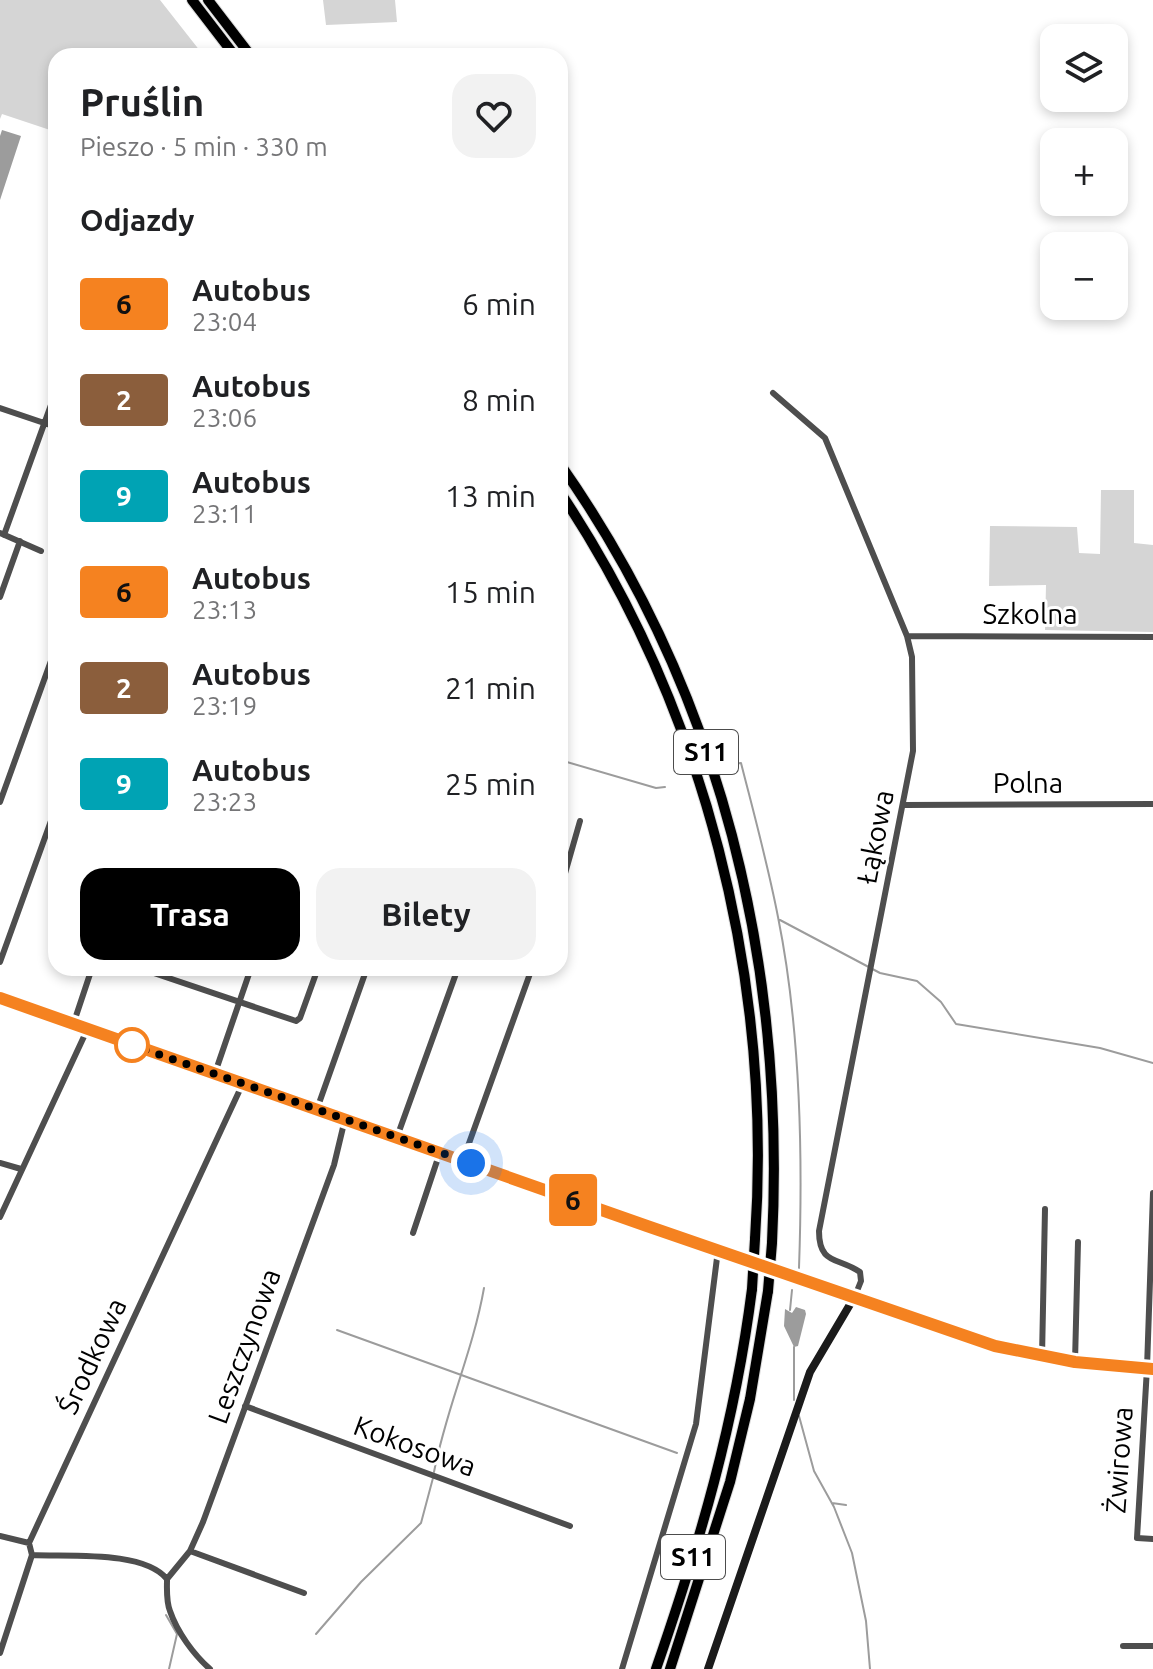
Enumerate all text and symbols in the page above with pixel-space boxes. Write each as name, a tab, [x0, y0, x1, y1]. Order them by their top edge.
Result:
map controls	[1040, 24, 1128, 320]
button: layers	[1040, 24, 1128, 112]
button: heart	[452, 74, 536, 158]
text: Pruślin	[80, 81, 204, 123]
button: +	[1040, 128, 1128, 216]
text: Pieszo · 5 min · 330 m	[80, 132, 328, 161]
text: Odjazdy	[80, 203, 194, 237]
button: −	[1040, 232, 1128, 320]
text: Autobus	[192, 273, 311, 307]
text: 6 min	[462, 287, 536, 321]
text: 6	[116, 288, 132, 319]
text: 23:04	[192, 307, 257, 336]
text: Autobus	[192, 369, 311, 403]
text: 8 min	[462, 383, 536, 417]
text: 2	[116, 384, 132, 415]
text: 23:06	[192, 403, 257, 432]
text: Autobus	[192, 465, 311, 499]
text: 13 min	[445, 479, 536, 513]
text: 9	[116, 480, 132, 511]
text: 23:11	[192, 499, 257, 528]
text: Autobus	[192, 561, 311, 595]
text: 15 min	[445, 575, 536, 609]
text: 6	[116, 576, 132, 607]
text: 23:13	[192, 595, 257, 624]
street label: Szkolna	[982, 598, 1078, 629]
text: Autobus	[192, 657, 311, 691]
text: 21 min	[445, 671, 536, 705]
text: 2	[116, 672, 132, 703]
text: 23:19	[192, 691, 257, 720]
road number: S11	[674, 730, 738, 774]
text: Autobus	[192, 753, 311, 787]
text: 25 min	[445, 767, 536, 801]
street label: Polna	[993, 767, 1063, 798]
text: 9	[116, 768, 132, 799]
text: 23:23	[192, 787, 257, 816]
street label: Łąkowa	[850, 787, 899, 887]
button: Trasa	[80, 868, 300, 960]
button: Bilety	[316, 868, 536, 960]
unlabelled marker	[115, 1028, 149, 1062]
your location	[451, 1143, 491, 1183]
line badge: 6	[547, 1174, 599, 1226]
text: 6	[565, 1184, 581, 1215]
street label: Leszczynowa	[201, 1264, 286, 1427]
street label: Środkowa	[50, 1293, 132, 1419]
street label: Żwirowa	[1099, 1405, 1138, 1514]
street label: Kokosowa	[350, 1409, 480, 1482]
road number: S11	[661, 1535, 725, 1579]

